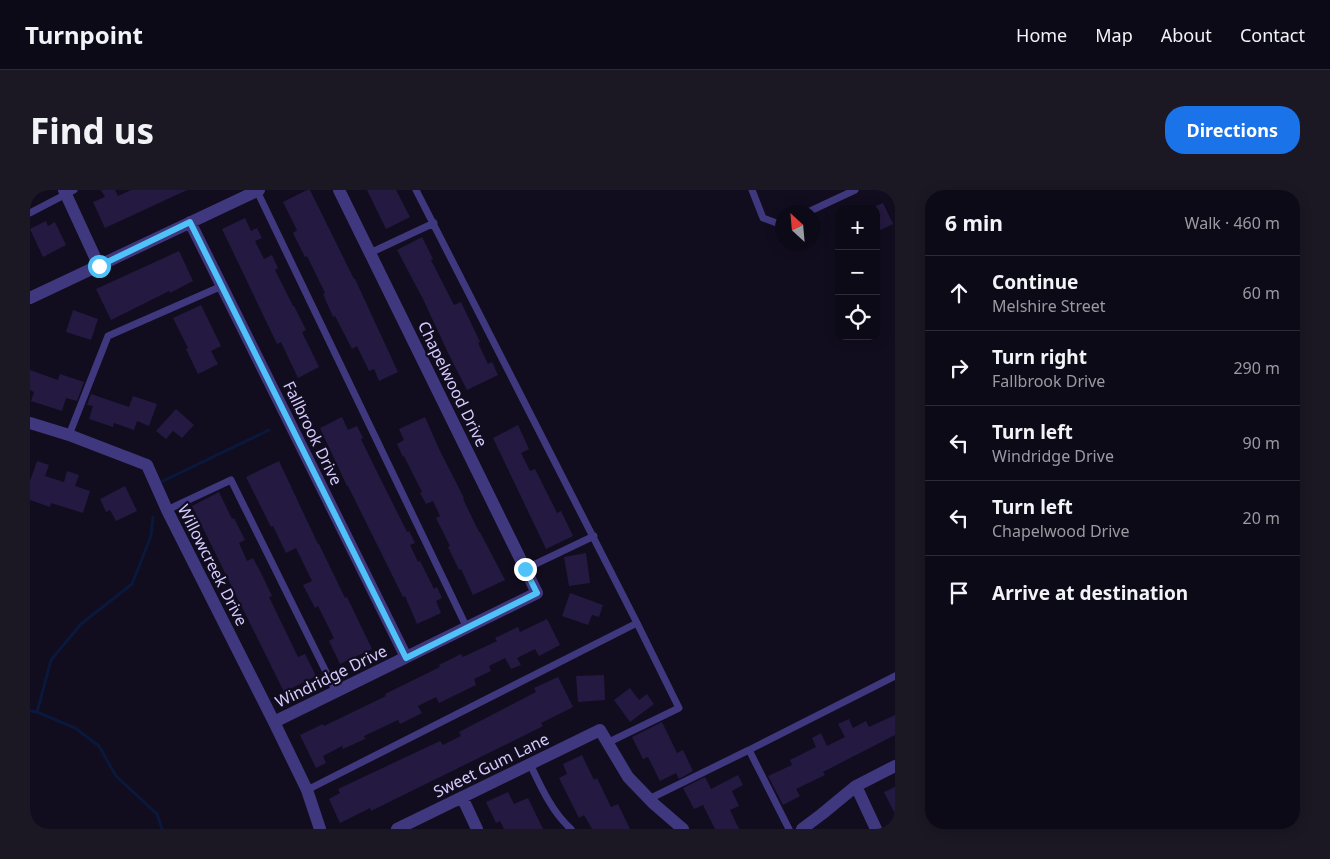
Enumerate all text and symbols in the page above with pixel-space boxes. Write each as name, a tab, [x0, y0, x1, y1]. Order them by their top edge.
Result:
text: Turnpoint	[25, 18, 143, 51]
text: Home	[1016, 23, 1067, 47]
text: Map	[1095, 23, 1133, 47]
text: About	[1161, 23, 1212, 47]
text: Contact	[1240, 23, 1305, 47]
button: Directions	[1165, 106, 1300, 154]
text: Find us	[30, 107, 154, 154]
north arrow	[775, 205, 820, 250]
map controls	[835, 205, 880, 340]
button: +	[835, 205, 880, 250]
text: 6 min	[945, 209, 1003, 237]
text: Walk · 460 m	[1185, 212, 1280, 234]
button: −	[835, 250, 880, 295]
route start	[88, 255, 111, 278]
text: Continue	[992, 269, 1078, 295]
icon: ahead	[945, 279, 973, 307]
text: 60 m	[1243, 282, 1280, 304]
button: locate	[835, 295, 880, 340]
text: Melshire Street	[992, 295, 1106, 317]
street label: Chapelwood Drive	[413, 317, 493, 451]
text: Turn right	[992, 344, 1087, 370]
icon: right	[945, 354, 973, 382]
text: 290 m	[1233, 357, 1280, 379]
text: Fallbrook Drive	[992, 370, 1105, 392]
street label: Fallbrook Drive	[278, 377, 348, 489]
text: Turn left	[992, 419, 1073, 445]
icon: left	[945, 429, 973, 457]
text: 90 m	[1243, 432, 1280, 454]
text: Windridge Drive	[992, 445, 1114, 467]
text: Turn left	[992, 494, 1073, 520]
street label: Willowcreek Drive	[173, 501, 253, 629]
icon: left	[945, 504, 973, 532]
text: 20 m	[1243, 507, 1280, 529]
text: Chapelwood Drive	[992, 520, 1129, 542]
route end	[514, 558, 537, 581]
icon: arrive	[945, 579, 973, 607]
text: Arrive at destination	[992, 580, 1188, 606]
street label: Windridge Drive	[271, 639, 391, 713]
street label: Sweet Gum Lane	[429, 727, 553, 803]

